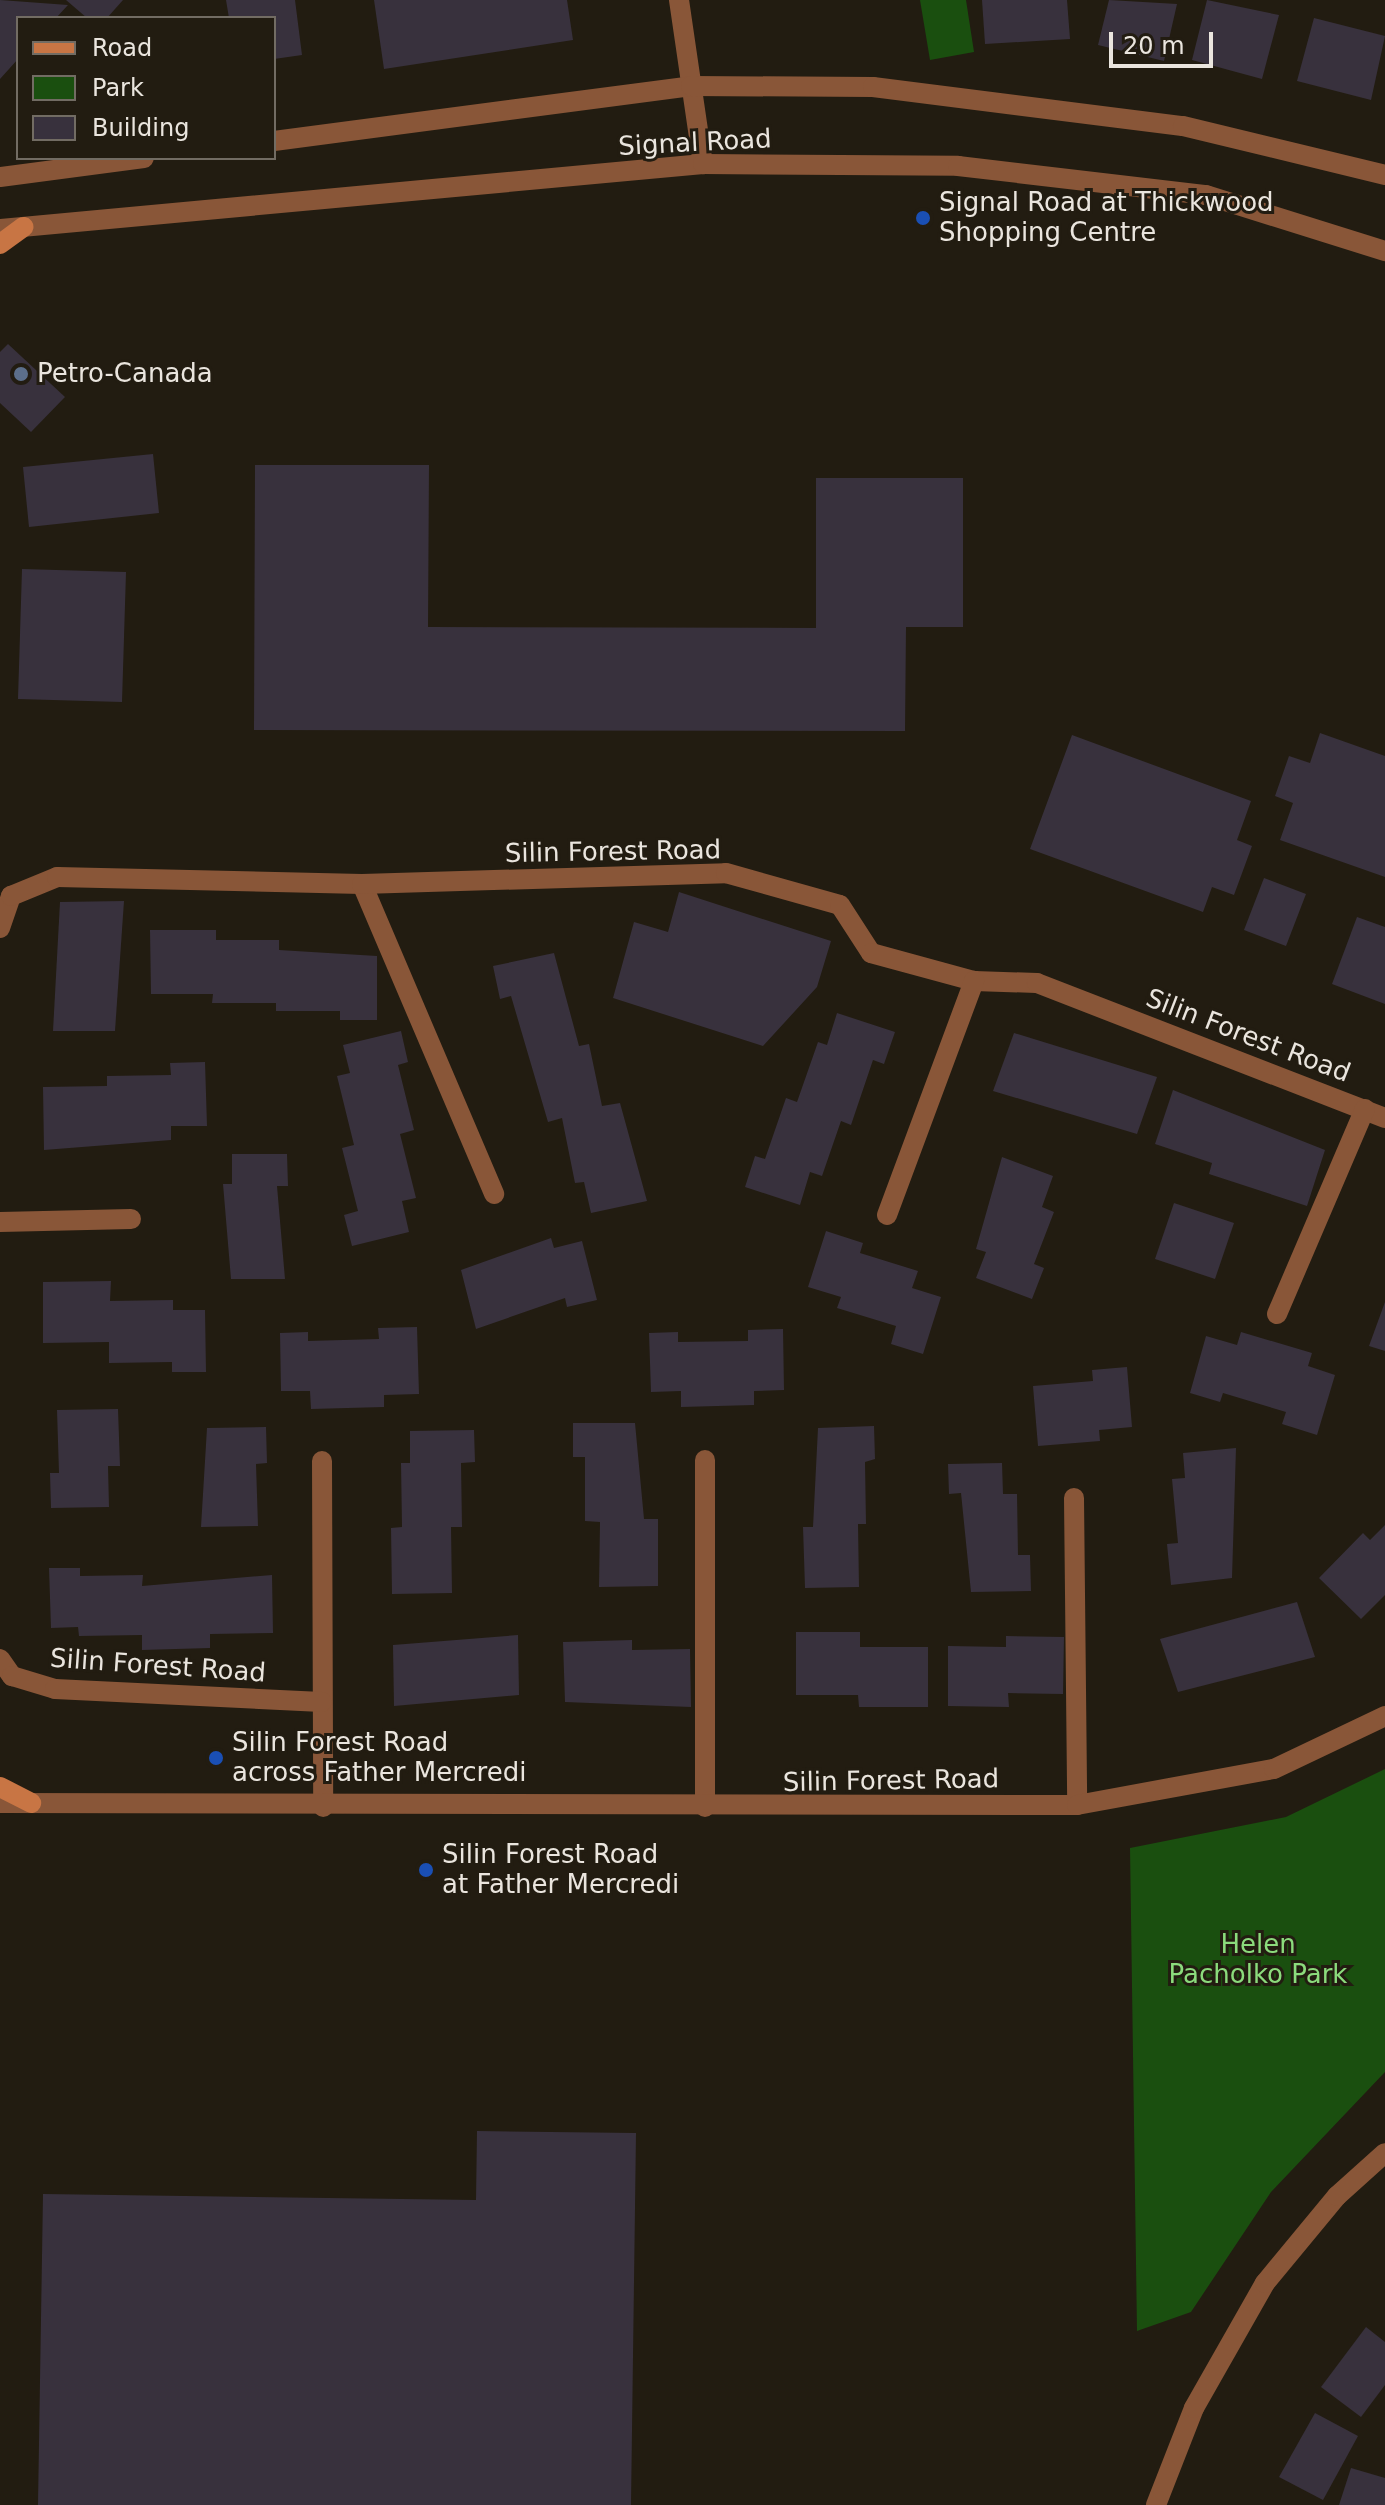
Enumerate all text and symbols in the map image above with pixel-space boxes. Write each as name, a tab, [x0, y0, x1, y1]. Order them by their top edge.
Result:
legend	[16, 16, 276, 160]
scale bar	[1113, 16, 1217, 66]
text: 20 m	[1123, 32, 1185, 60]
text: Road	[92, 34, 152, 62]
text: Park	[92, 74, 144, 102]
text: Building	[92, 114, 189, 142]
street label: Signal Road	[618, 123, 772, 163]
place label: Signal Road at Thickwood Shopping Centre	[939, 187, 1274, 248]
marker: Signal Road at Thickwood Shopping Centre	[914, 209, 932, 227]
place label: Petro-Canada	[37, 358, 213, 390]
marker: Petro-Canada	[12, 365, 30, 383]
street label: Silin Forest Road	[505, 835, 721, 869]
street label: Silin Forest Road	[1141, 983, 1355, 1089]
street label: Silin Forest Road	[49, 1643, 267, 1689]
place label: Silin Forest Road across Father Mercredi	[232, 1727, 526, 1788]
marker: Silin Forest Road across Father Mercredi	[207, 1749, 225, 1767]
street label: Silin Forest Road	[783, 1764, 999, 1798]
place label: Silin Forest Road at Father Mercredi	[442, 1839, 679, 1900]
marker: Silin Forest Road at Father Mercredi	[417, 1861, 435, 1879]
park label: Helen Pacholko Park	[1169, 1929, 1347, 1990]

